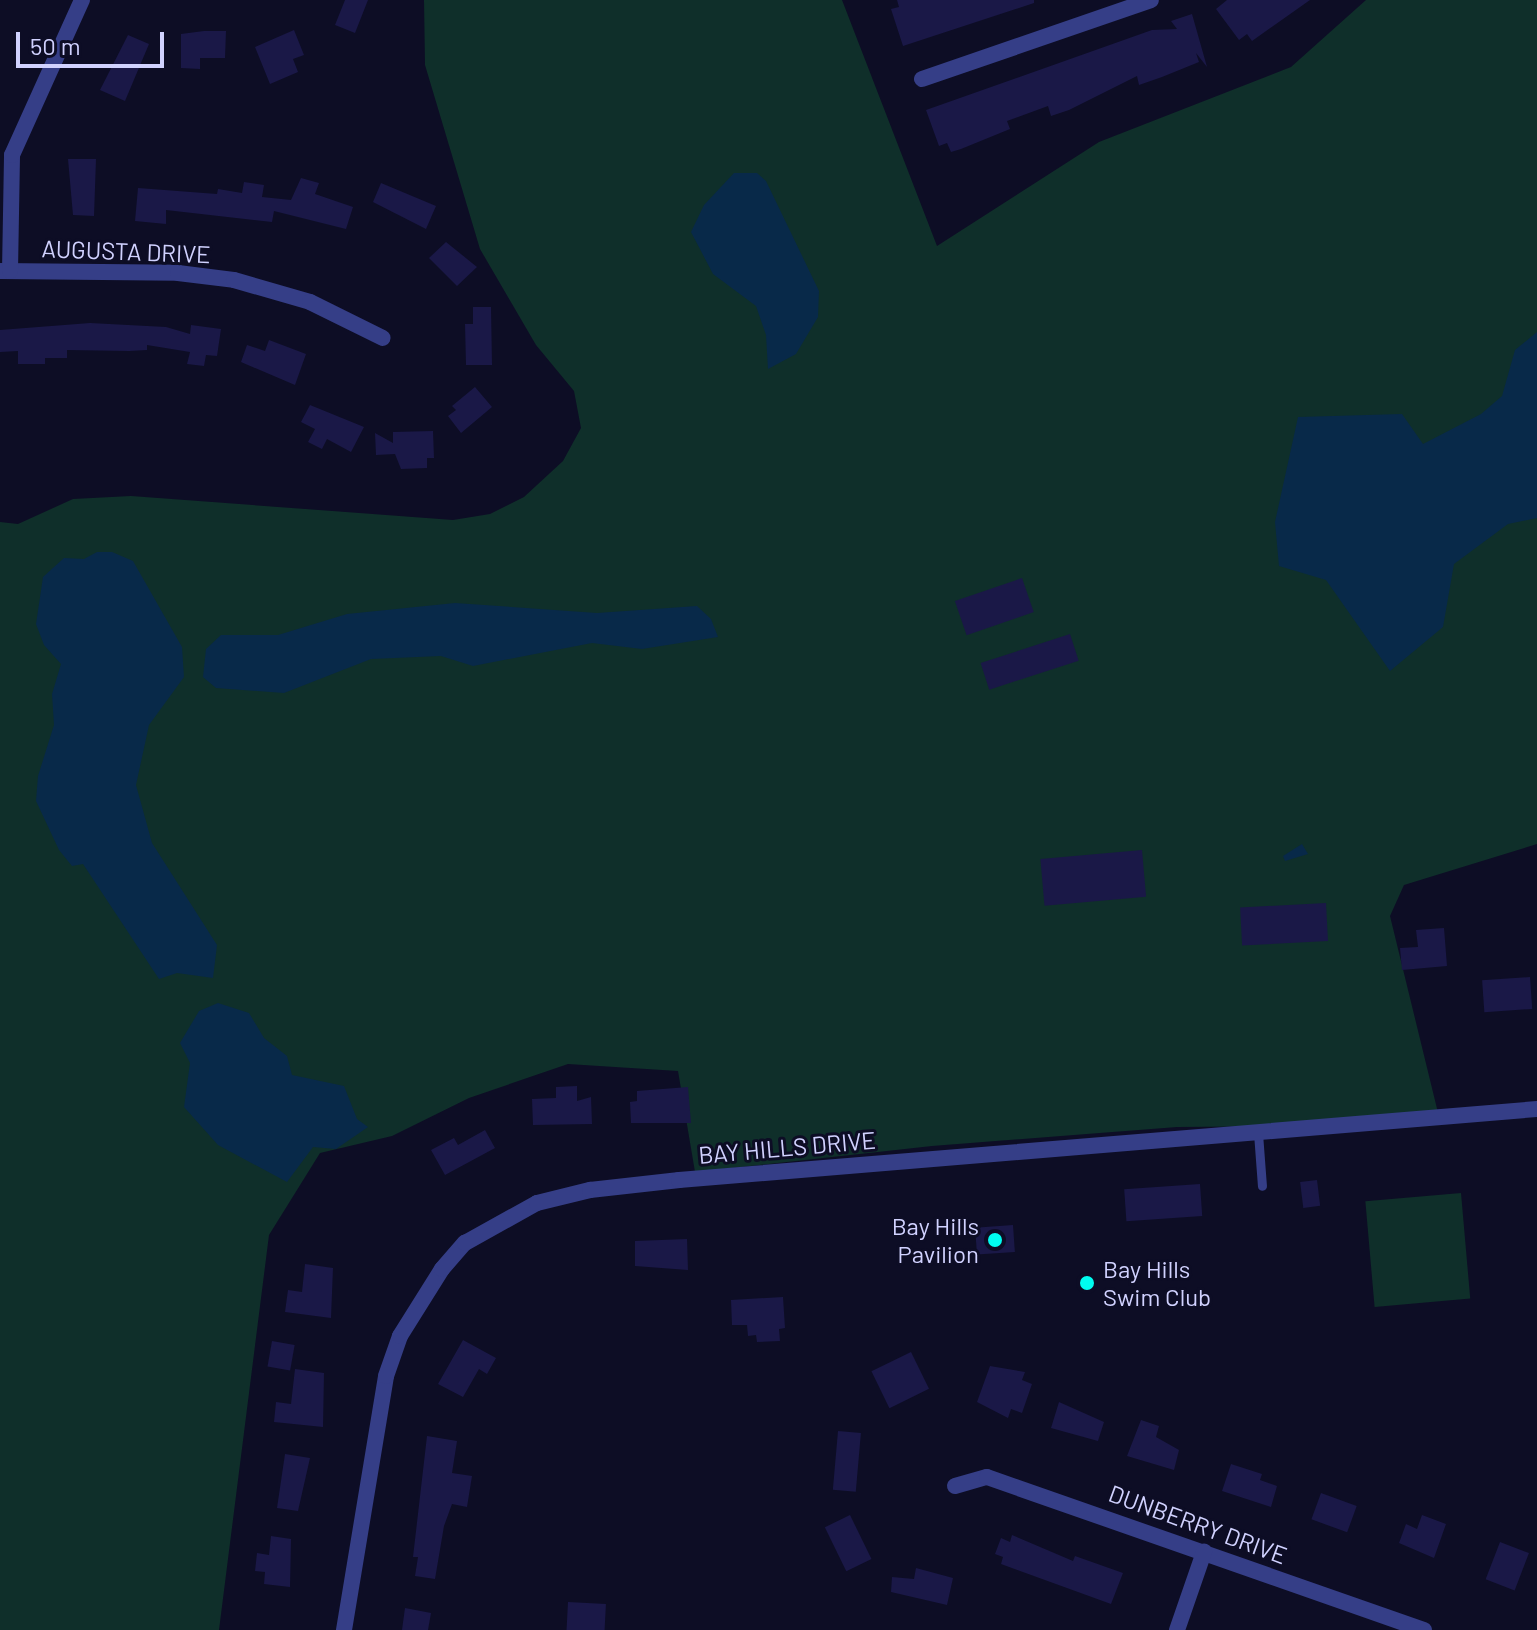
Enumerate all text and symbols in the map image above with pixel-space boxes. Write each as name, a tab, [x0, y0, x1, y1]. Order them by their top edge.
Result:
scale bar	[20, 16, 168, 66]
text: 50 m	[30, 31, 81, 60]
street label: AUGUSTA DRIVE	[41, 234, 211, 268]
street label: BAY HILLS DRIVE	[697, 1125, 877, 1169]
place label: Bay Hills Pavilion	[892, 1212, 979, 1268]
marker: Bay Hills Pavilion	[986, 1231, 1004, 1249]
place label: Bay Hills Swim Club	[1103, 1255, 1211, 1311]
marker: Bay Hills Swim Club	[1078, 1274, 1096, 1292]
street label: DUNBERRY DRIVE	[1105, 1478, 1291, 1570]

